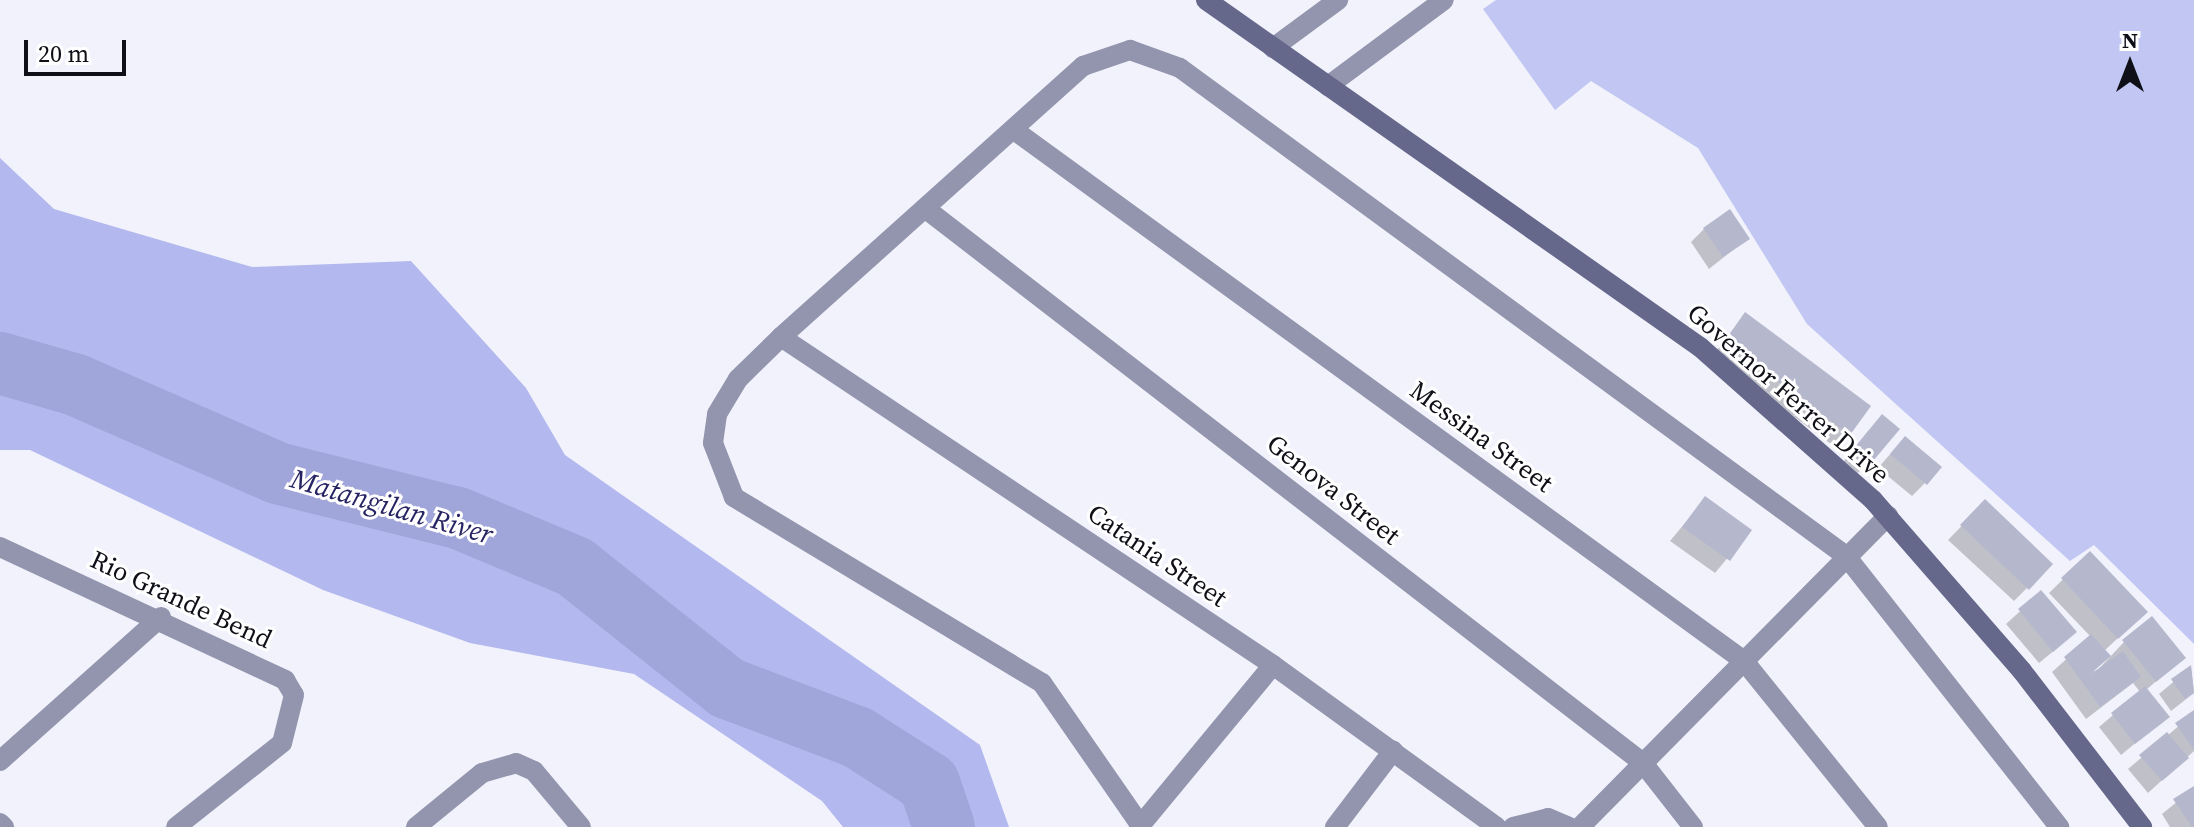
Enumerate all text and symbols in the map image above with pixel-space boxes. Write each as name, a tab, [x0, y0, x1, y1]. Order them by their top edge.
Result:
scale bar	[28, 24, 130, 74]
north arrow	[2090, 24, 2170, 104]
text: N	[2122, 25, 2138, 55]
text: 20 m	[38, 37, 89, 70]
street label: Governor Ferrer Drive	[1680, 298, 1896, 490]
street label: Messina Street	[1404, 375, 1558, 499]
street label: Genova Street	[1260, 428, 1406, 552]
water label: Matangilan River	[287, 461, 497, 551]
street label: Catania Street	[1081, 498, 1233, 614]
street label: Rio Grande Bend	[85, 544, 277, 656]

